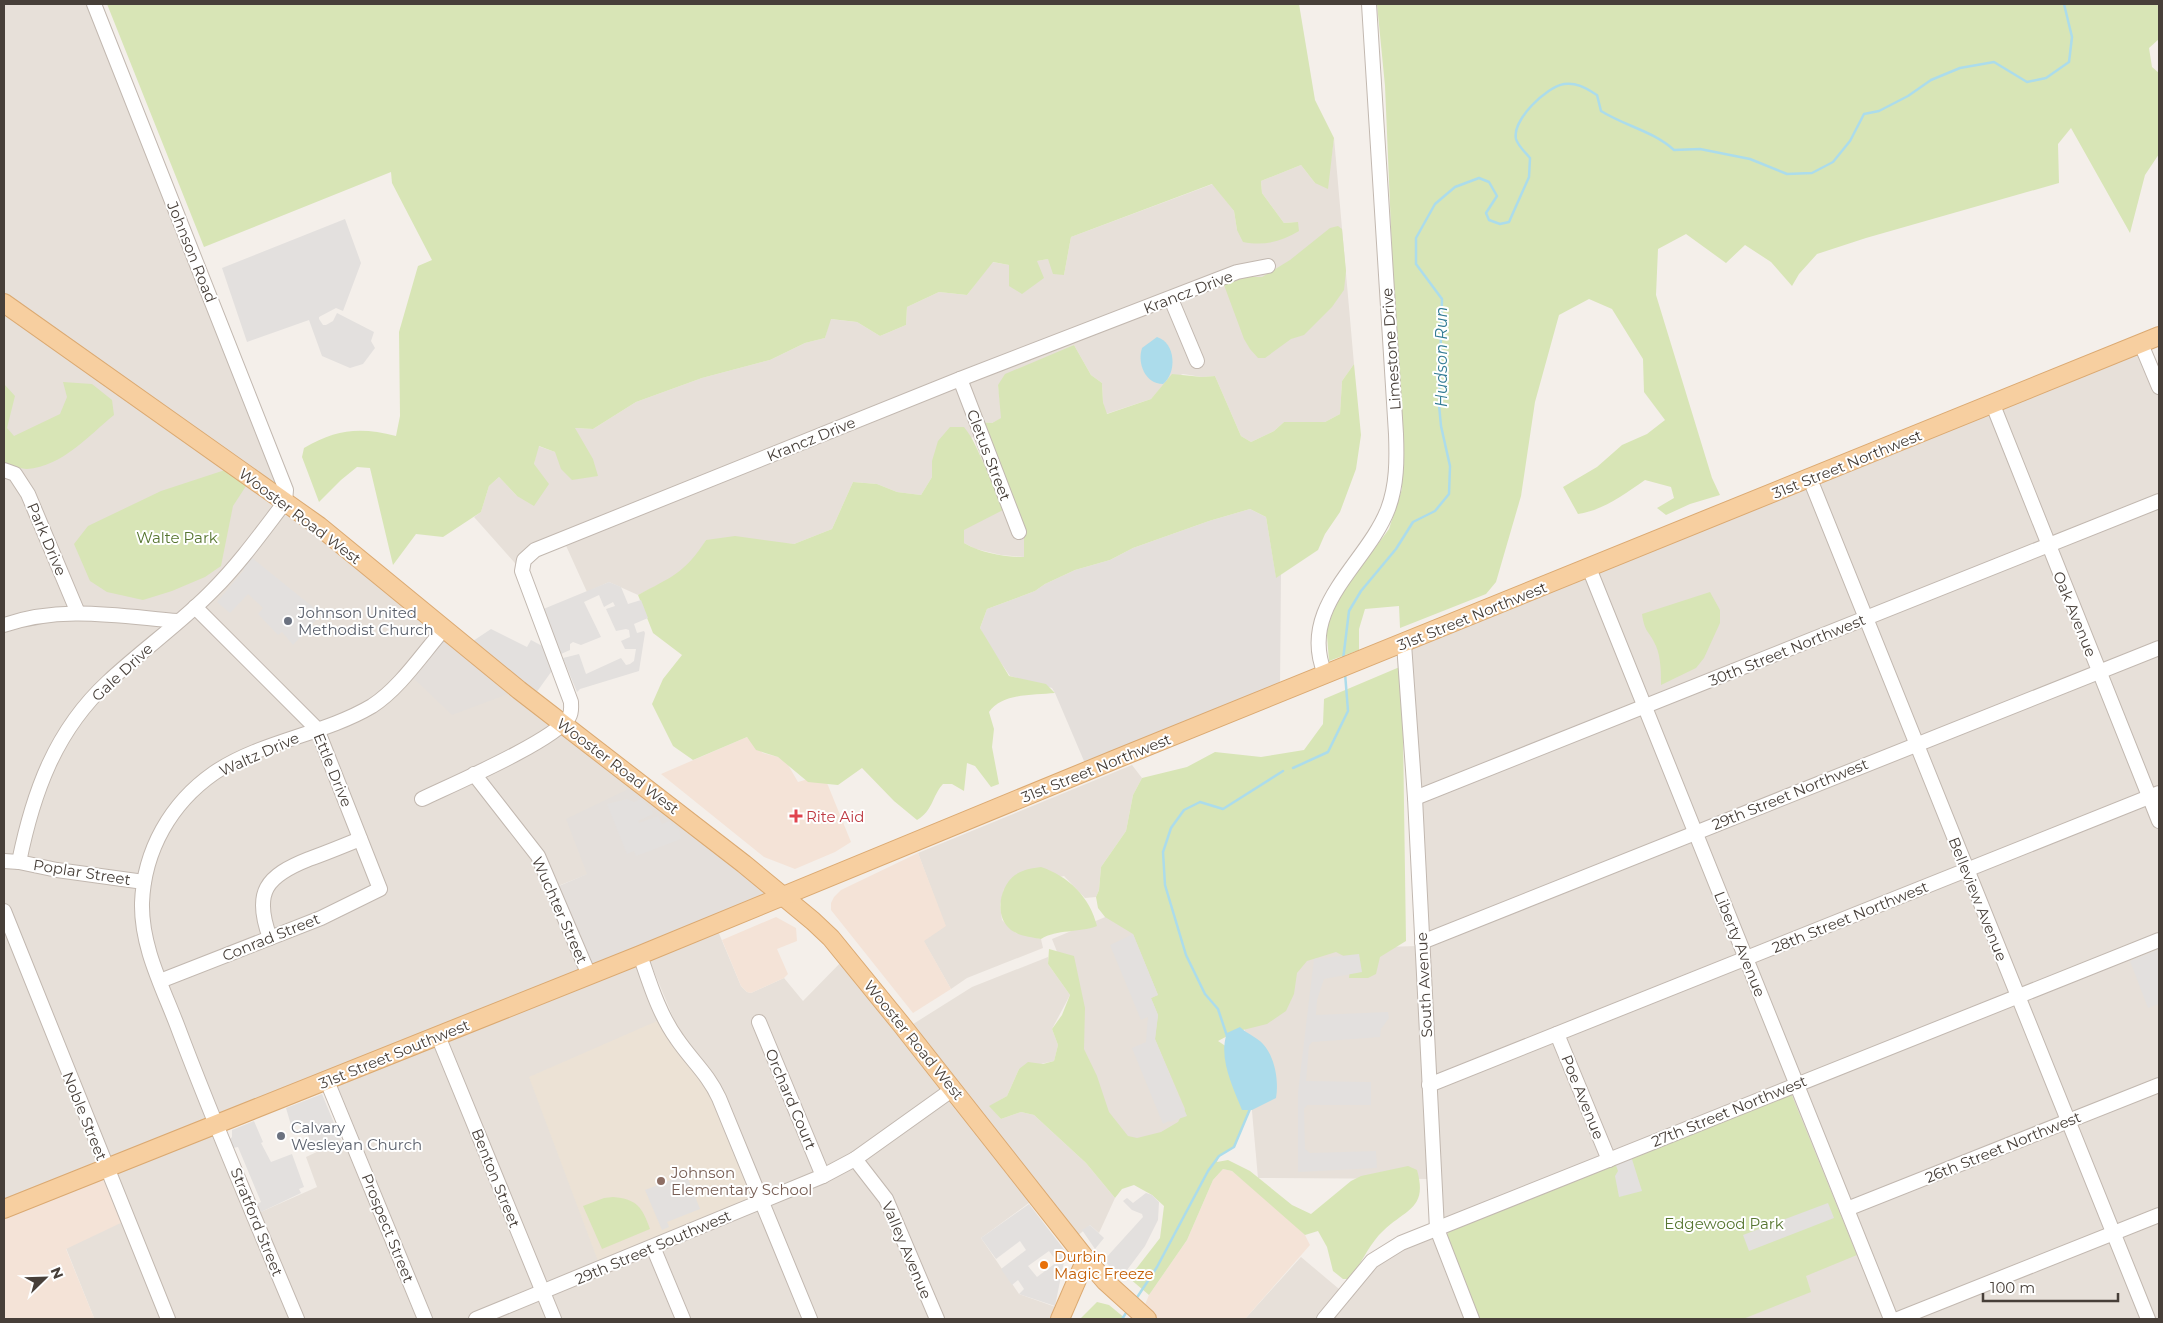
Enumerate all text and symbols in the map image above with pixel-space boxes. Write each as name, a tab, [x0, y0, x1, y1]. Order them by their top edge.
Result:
street label: Johnson Road	[163, 198, 221, 305]
street label: Krancz Drive	[1141, 266, 1235, 318]
street label: Limestone Drive	[1377, 287, 1405, 411]
water label: Hudson Run	[1432, 307, 1451, 407]
street label: Cletus Street	[963, 407, 1015, 503]
street label: Krancz Drive	[764, 413, 858, 465]
street label: 31st Street Northwest	[1769, 425, 1925, 503]
street label: Wooster Road West	[235, 464, 365, 568]
street label: Park Drive	[23, 500, 71, 578]
park label: Walte Park	[136, 528, 218, 547]
street label: Oak Avenue	[2049, 568, 2101, 660]
street label: 31st Street Northwest	[1394, 577, 1550, 655]
place label: Johnson United Methodist Church	[297, 603, 434, 639]
street label: 30th Street Northwest	[1706, 610, 1868, 690]
marker: Johnson United Methodist Church	[282, 615, 294, 627]
street label: Gale Drive	[87, 639, 157, 705]
street label: Wooster Road West	[553, 714, 683, 818]
street label: Waltz Drive	[216, 728, 302, 780]
street label: 31st Street Northwest	[1018, 729, 1174, 807]
street label: Ettle Drive	[310, 730, 356, 810]
street label: 29th Street Northwest	[1709, 754, 1871, 834]
place label: Rite Aid	[806, 807, 865, 826]
marker: Rite Aid	[790, 810, 802, 822]
street label: Belleview Avenue	[1944, 834, 2012, 964]
street label: Wuchter Street	[528, 854, 592, 966]
street label: Poplar Street	[32, 855, 132, 889]
street label: 28th Street Northwest	[1769, 877, 1931, 957]
street label: Liberty Avenue	[1710, 888, 1770, 1000]
street label: Conrad Street	[219, 909, 323, 965]
street label: South Avenue	[1412, 932, 1436, 1038]
street label: Wooster Road West	[860, 976, 968, 1104]
street label: 31st Street Southwest	[316, 1015, 472, 1093]
street label: Orchard Court	[761, 1046, 821, 1152]
street label: Poe Avenue	[1557, 1052, 1609, 1142]
street label: Noble Street	[59, 1069, 111, 1163]
street label: 27th Street Northwest	[1649, 1071, 1809, 1151]
street label: 26th Street Northwest	[1922, 1107, 2084, 1187]
place label: Calvary Wesleyan Church	[291, 1118, 422, 1154]
street label: Benton Street	[467, 1126, 525, 1230]
marker: Calvary Wesleyan Church	[275, 1130, 287, 1142]
place label: Johnson Elementary School	[670, 1163, 812, 1199]
street label: Stratford Street	[227, 1165, 287, 1279]
street label: Prospect Street	[357, 1171, 419, 1285]
marker: Johnson Elementary School	[655, 1175, 667, 1187]
street label: Valley Avenue	[878, 1198, 936, 1302]
street label: 29th Street Southwest	[572, 1206, 734, 1288]
park label: Edgewood Park	[1664, 1214, 1784, 1233]
place label: Durbin Magic Freeze	[1054, 1247, 1154, 1283]
north arrow	[20, 1253, 70, 1303]
marker: Durbin Magic Freeze	[1038, 1259, 1050, 1271]
text: N	[46, 1264, 67, 1282]
scale bar	[1983, 1270, 2118, 1302]
text: 100 m	[1990, 1278, 2035, 1297]

